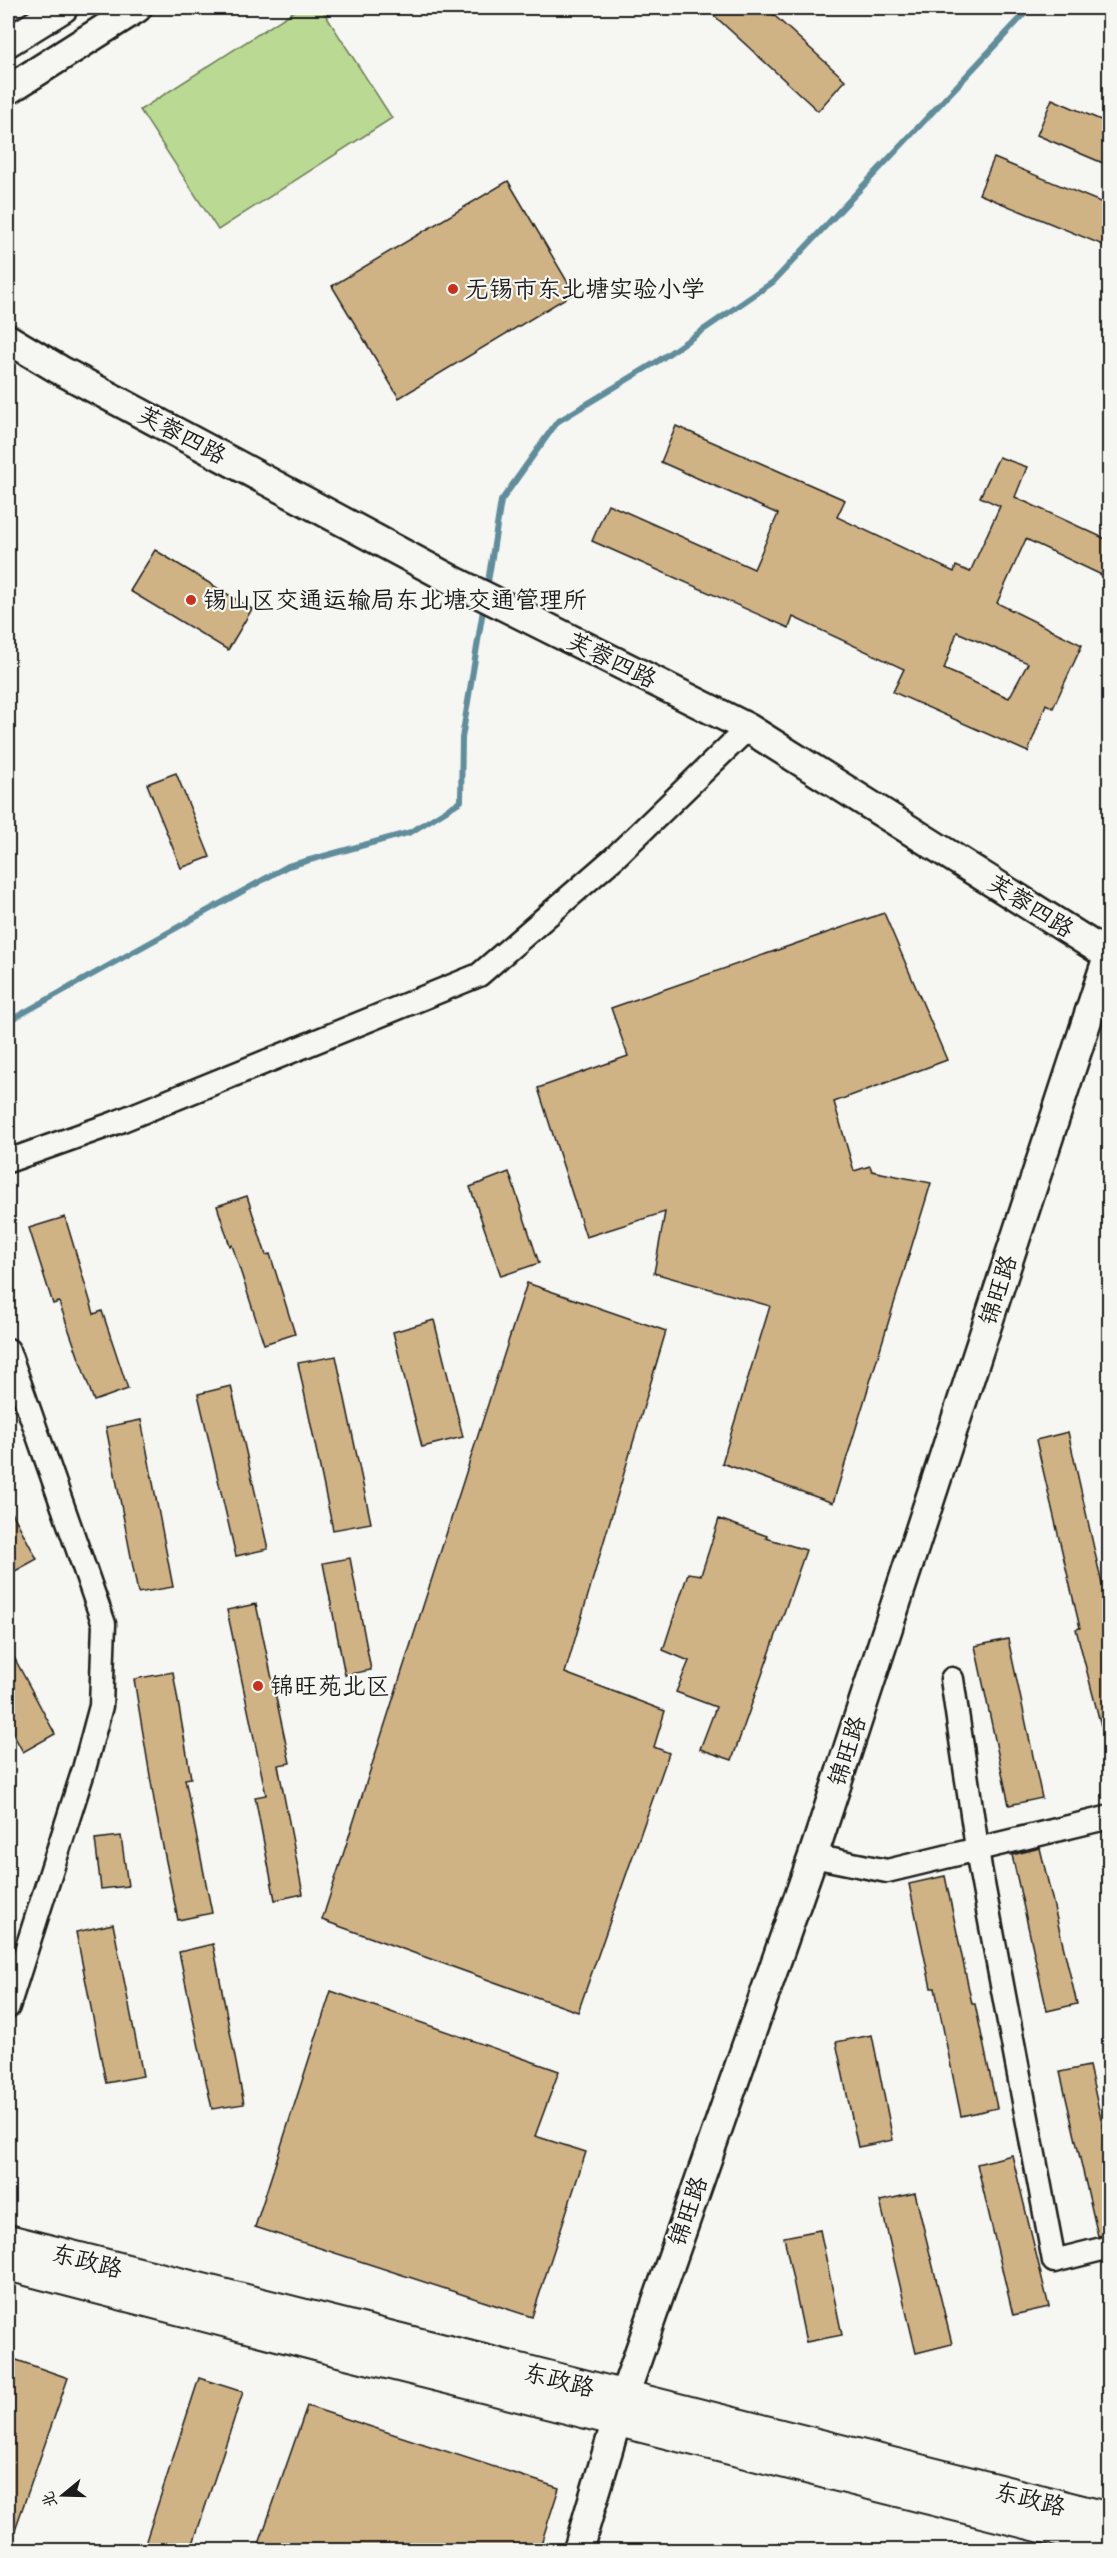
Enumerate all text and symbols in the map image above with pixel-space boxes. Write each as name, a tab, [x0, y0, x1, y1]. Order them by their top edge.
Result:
place label: 无锡市东北塘实验小学	[465, 274, 705, 304]
marker: 无锡市东北塘实验小学	[446, 282, 460, 296]
street label: 芙蓉四路	[133, 399, 231, 471]
place label: 锡山区交通运输局东北塘交通管理所	[203, 585, 587, 615]
marker: 锡山区交通运输局东北塘交通管理所	[184, 593, 198, 607]
street label: 芙蓉四路	[562, 625, 662, 695]
street label: 芙蓉四路	[982, 868, 1080, 944]
street label: 锦旺路	[973, 1251, 1023, 1329]
place label: 锦旺苑北区	[270, 1671, 390, 1701]
marker: 锦旺苑北区	[251, 1679, 265, 1693]
street label: 锦旺路	[822, 1712, 872, 1790]
street label: 锦旺路	[662, 2172, 714, 2250]
street label: 东政路	[48, 2238, 126, 2284]
street label: 东政路	[520, 2357, 598, 2403]
north arrow	[33, 2465, 93, 2525]
street label: 东政路	[991, 2476, 1069, 2522]
text: 北	[38, 2489, 62, 2510]

